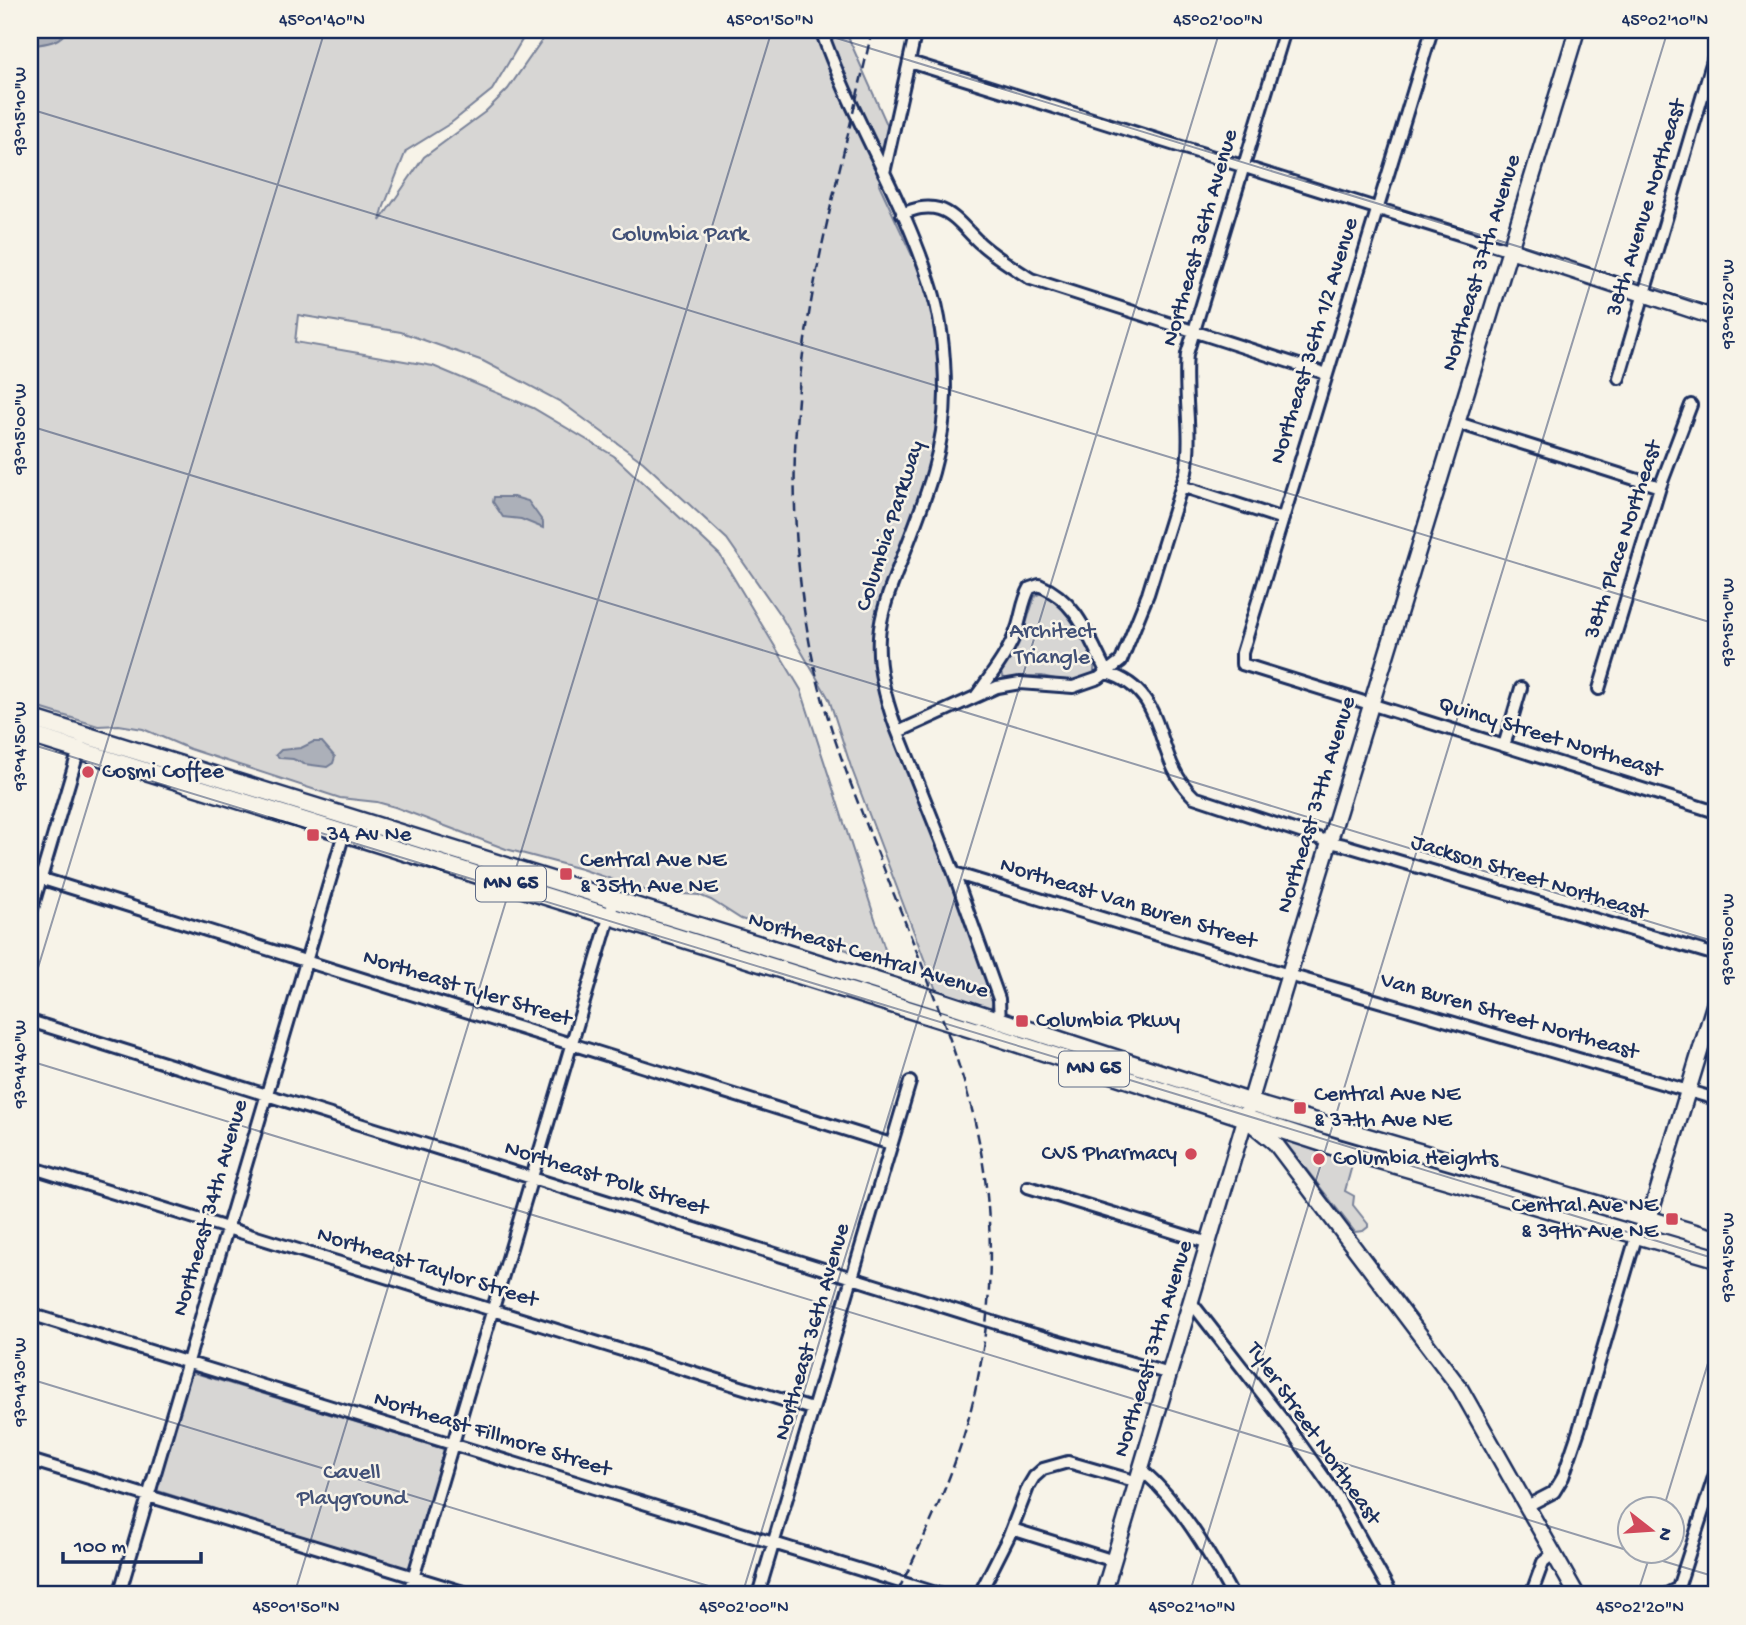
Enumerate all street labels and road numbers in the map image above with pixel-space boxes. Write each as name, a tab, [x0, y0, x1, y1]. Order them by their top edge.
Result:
street label: 38th Avenue Northeast	[1601, 95, 1693, 321]
street label: Northeast 36th Avenue	[1157, 125, 1245, 350]
street label: Northeast 37th Avenue	[1436, 150, 1528, 375]
street label: Northeast 36th 1/2 Avenue	[1265, 213, 1366, 467]
street label: 38th Place Northeast	[1579, 436, 1669, 643]
street label: Columbia Parkway	[851, 437, 931, 615]
street label: Quincy Street Northeast	[1435, 691, 1667, 785]
street label: Northeast 37th Avenue	[1271, 692, 1363, 917]
street label: Jackson Street Northeast	[1407, 829, 1652, 927]
street label: Northeast Van Buren Street	[996, 852, 1261, 956]
road number: MN 65	[476, 866, 546, 902]
street label: Northeast Central Avenue	[744, 907, 993, 1006]
street label: Northeast Tyler Street	[359, 944, 576, 1034]
street label: Van Buren Street Northeast	[1376, 967, 1643, 1067]
road number: MN 65	[1059, 1052, 1129, 1086]
street label: Northeast 34th Avenue	[167, 1096, 255, 1319]
street label: Northeast Polk Street	[501, 1135, 713, 1223]
street label: Northeast 36th Avenue	[769, 1219, 857, 1444]
street label: Northeast Taylor Street	[313, 1222, 542, 1315]
street label: Northeast 37th Avenue	[1108, 1236, 1200, 1461]
street label: Tyler Street Northeast	[1239, 1336, 1387, 1532]
street label: Northeast Fillmore Street	[370, 1386, 615, 1484]

